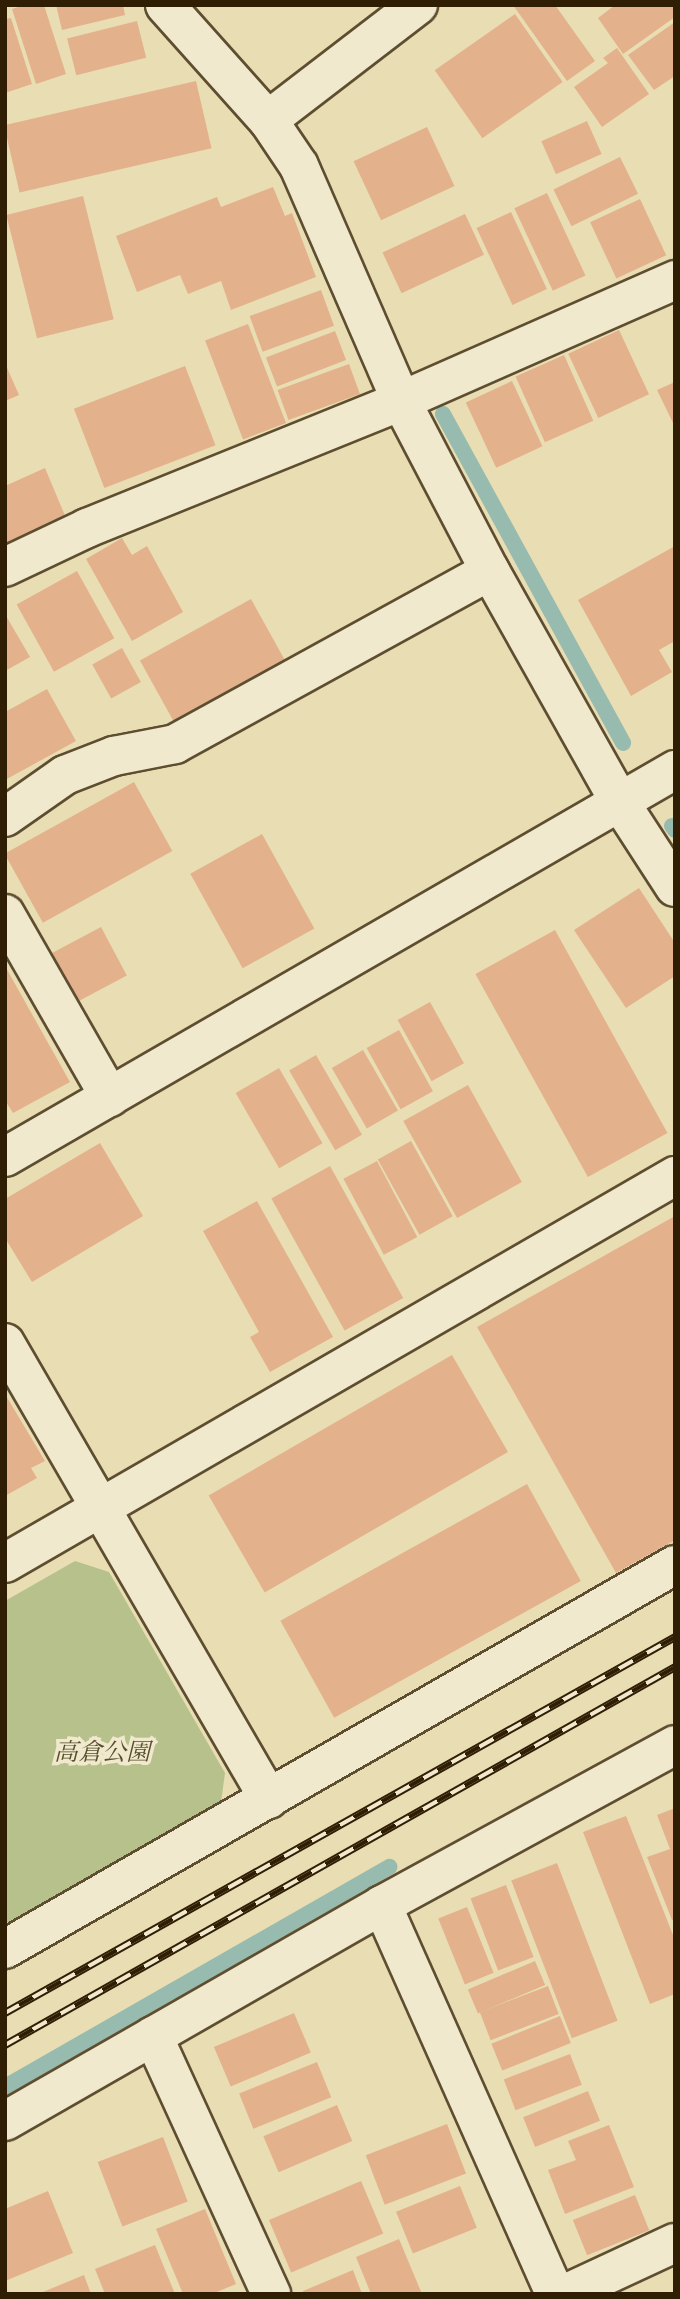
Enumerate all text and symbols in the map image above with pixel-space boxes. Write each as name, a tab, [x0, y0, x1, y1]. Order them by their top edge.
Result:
park label: 高倉公園	[54, 1741, 150, 1769]

